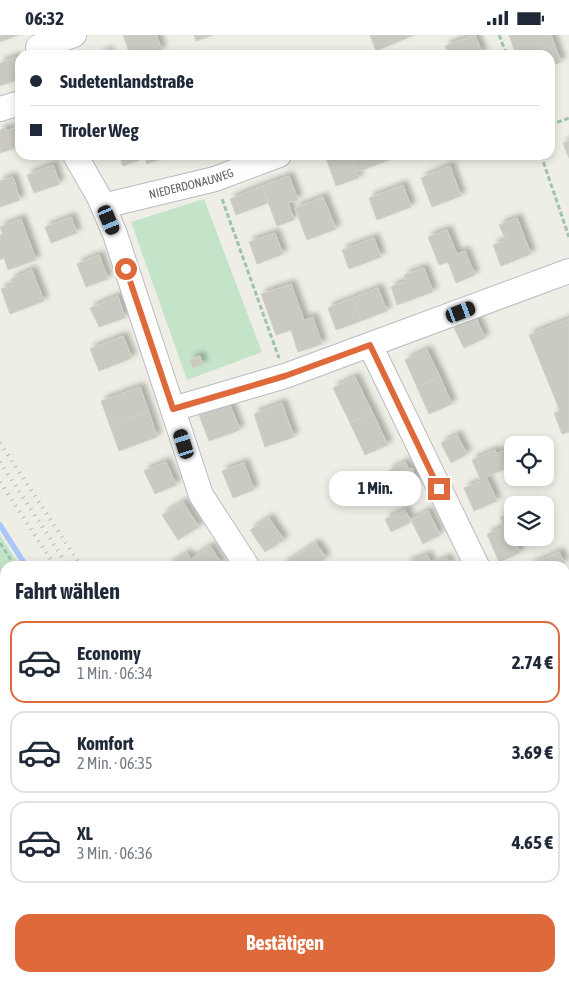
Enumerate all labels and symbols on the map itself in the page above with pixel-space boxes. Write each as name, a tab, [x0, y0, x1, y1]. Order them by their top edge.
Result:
street label: NIEDERDONAUWEG	[147, 166, 236, 202]
car	[96, 203, 121, 237]
route start	[115, 258, 137, 280]
car	[444, 300, 477, 324]
car	[172, 427, 195, 461]
callout: 1 Min.	[329, 471, 422, 507]
route end	[428, 478, 450, 500]

